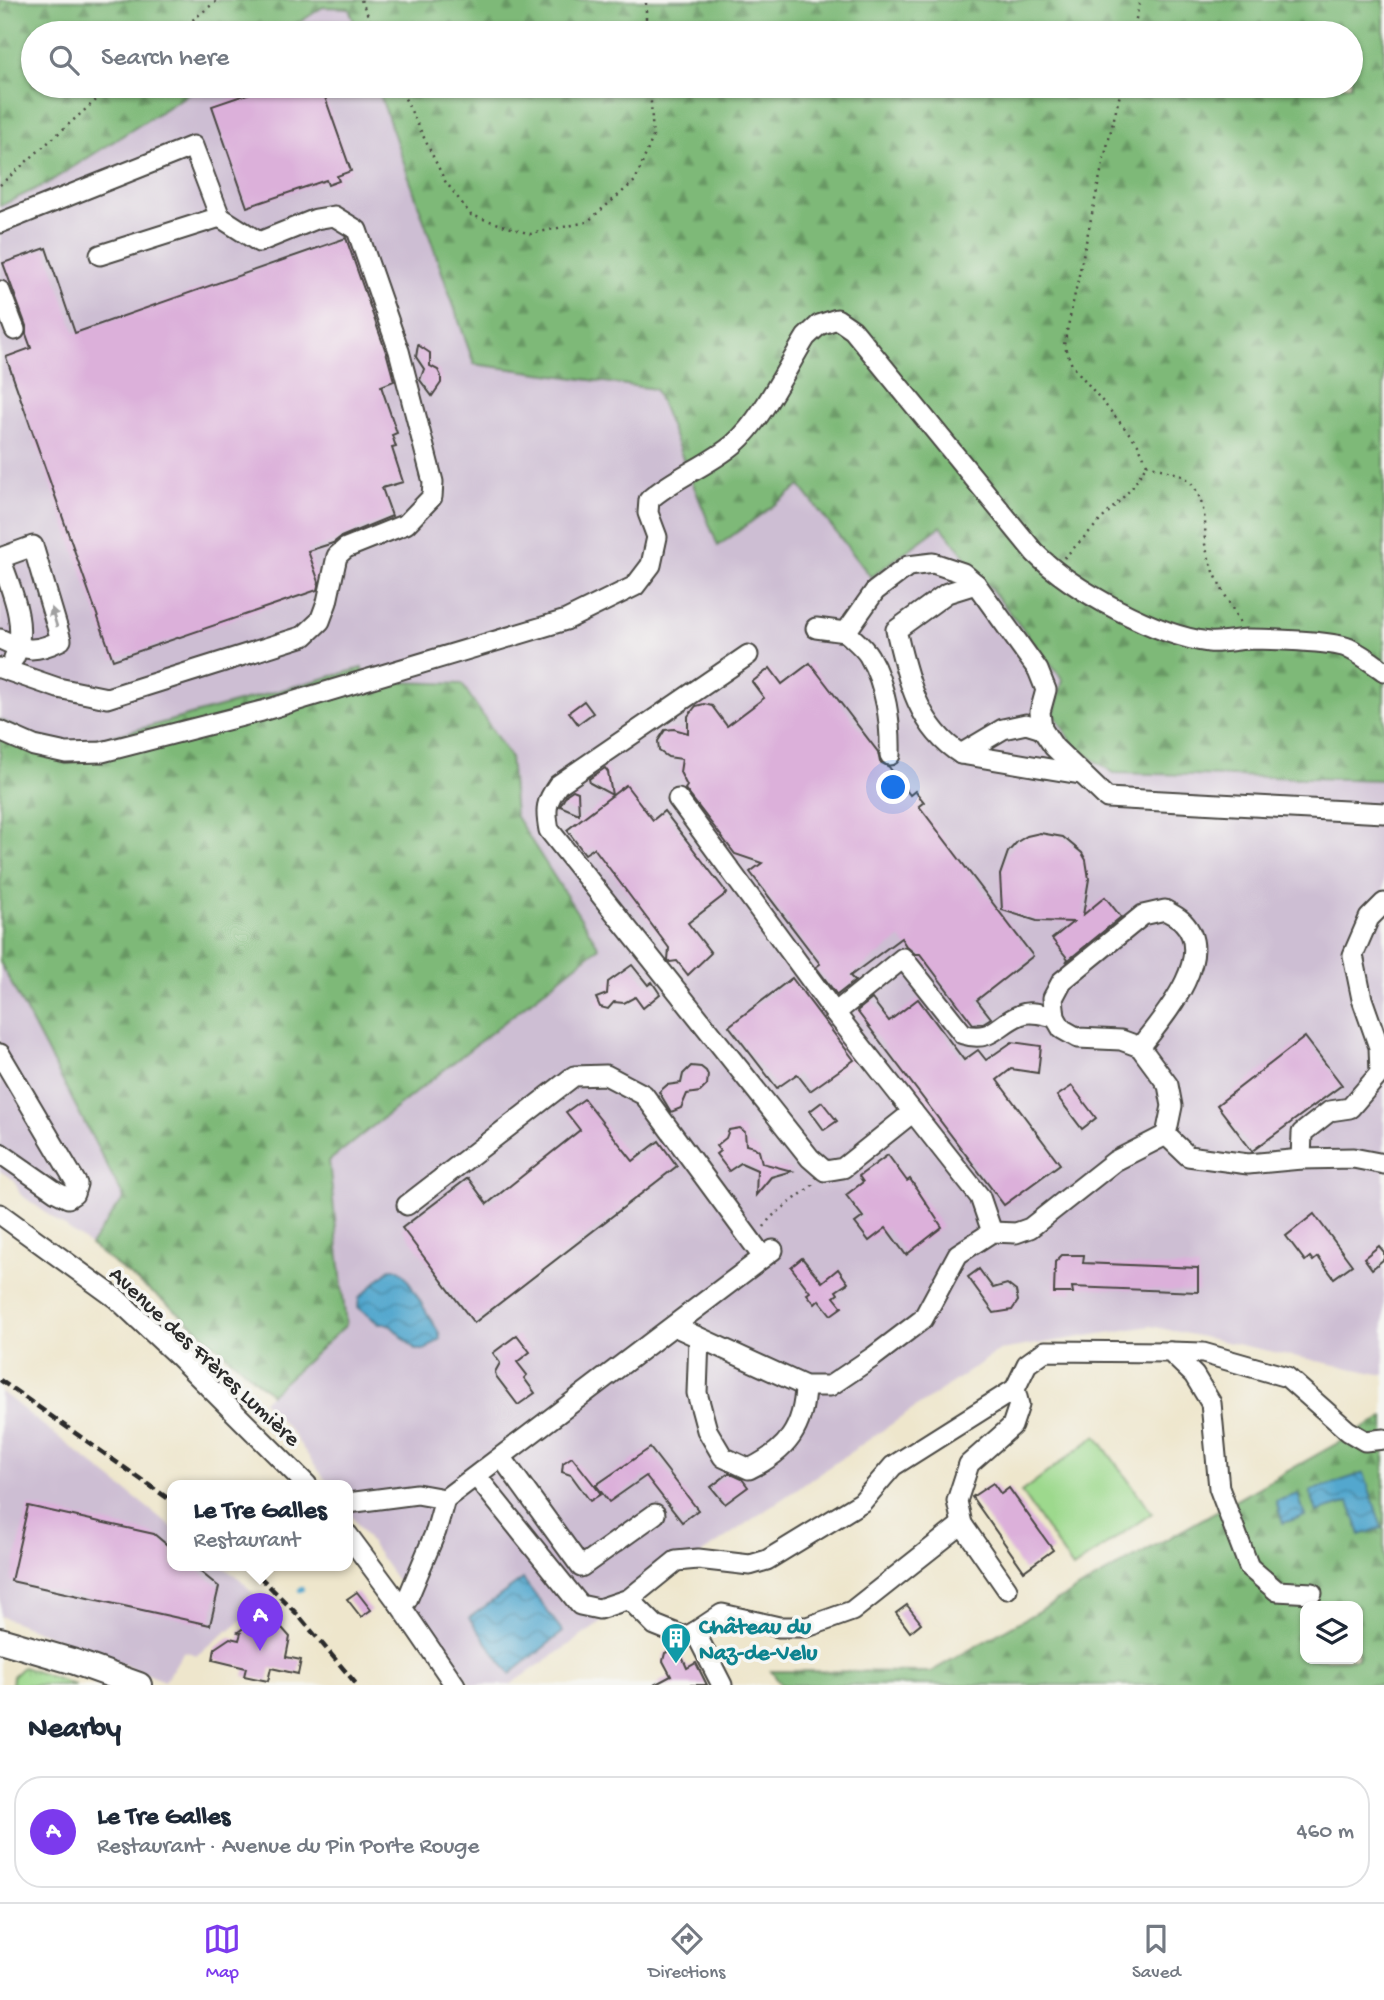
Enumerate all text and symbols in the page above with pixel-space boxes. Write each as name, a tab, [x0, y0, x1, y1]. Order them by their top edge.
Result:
search box	[21, 21, 1363, 98]
icon: search	[45, 41, 83, 79]
text: Search here	[101, 44, 229, 75]
one-way arrow	[48, 606, 58, 627]
your location	[876, 770, 910, 804]
street label: Avenue des Frères Lumière	[102, 1262, 306, 1454]
popup	[167, 1480, 353, 1571]
text: Le Tre Galles	[193, 1497, 327, 1528]
text: Restaurant	[193, 1528, 300, 1555]
pin: A	[237, 1593, 283, 1651]
map controls	[1300, 1601, 1363, 1664]
button: layers	[1300, 1601, 1363, 1664]
place label: Château du Naz-de-Velu	[699, 1615, 817, 1668]
building icon: Château du Naz-de-Velu	[659, 1621, 693, 1665]
text: Nearby	[28, 1713, 121, 1748]
text: Le Tre Galles	[97, 1803, 230, 1834]
text: A	[46, 1819, 60, 1846]
text: 460 m	[1297, 1819, 1354, 1846]
text: Restaurant · Avenue du Pin Porte Rouge	[97, 1834, 479, 1861]
tab: Map	[203, 1920, 241, 1985]
tab: Directions	[648, 1920, 725, 1985]
tab: Saved	[1132, 1920, 1181, 1985]

